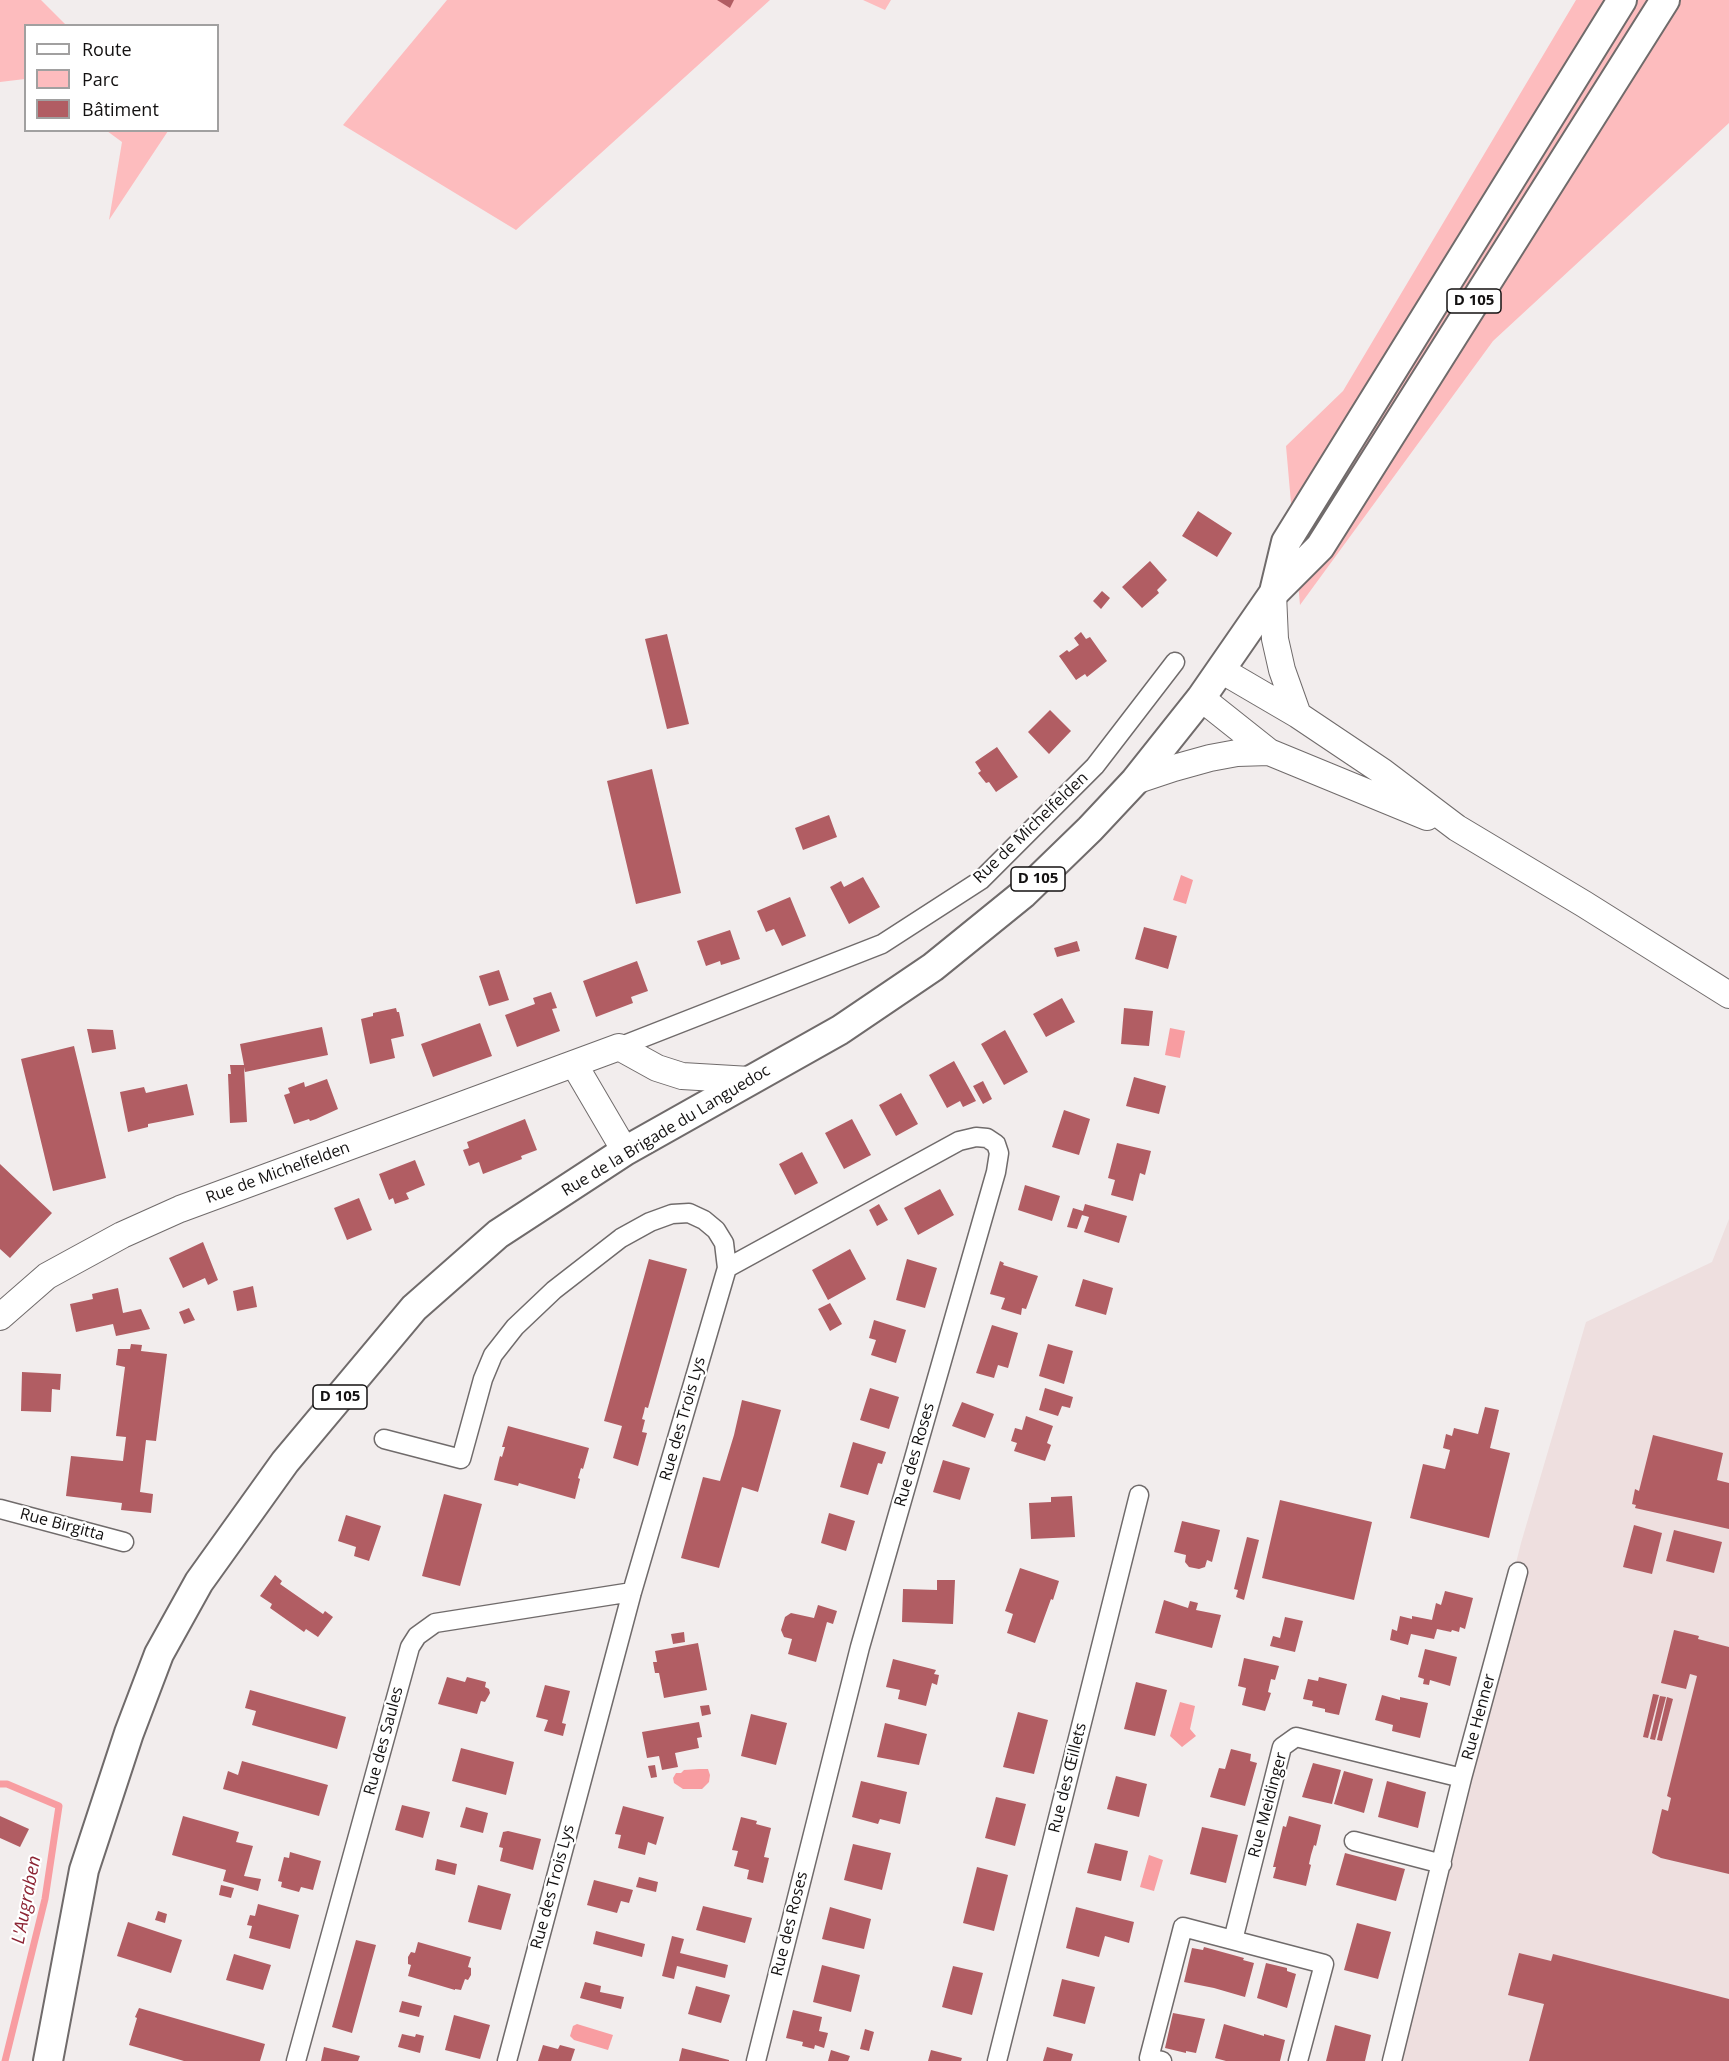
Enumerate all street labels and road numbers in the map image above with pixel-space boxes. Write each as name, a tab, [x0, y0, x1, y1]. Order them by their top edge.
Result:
road number: D 105	[1447, 289, 1501, 313]
street label: Rue de Michelfelden	[970, 768, 1092, 888]
road number: D 105	[1011, 867, 1065, 891]
street label: Rue de la Brigade du Languedoc	[558, 1061, 774, 1201]
street label: Rue de Michelfelden	[203, 1138, 353, 1208]
street label: Rue des Trois Lys	[656, 1355, 710, 1483]
road number: D 105	[313, 1385, 367, 1409]
street label: Rue des Roses	[891, 1401, 939, 1509]
street label: Rue Birgitta	[18, 1504, 106, 1546]
street label: Rue Henner	[1458, 1672, 1500, 1762]
street label: Rue des Saules	[360, 1685, 408, 1797]
street label: Rue des Œillets	[1045, 1721, 1091, 1835]
street label: Rue Meidinger	[1245, 1750, 1291, 1860]
street label: Rue des Trois Lys	[527, 1823, 579, 1951]
street label: Rue des Roses	[768, 1870, 812, 1978]

